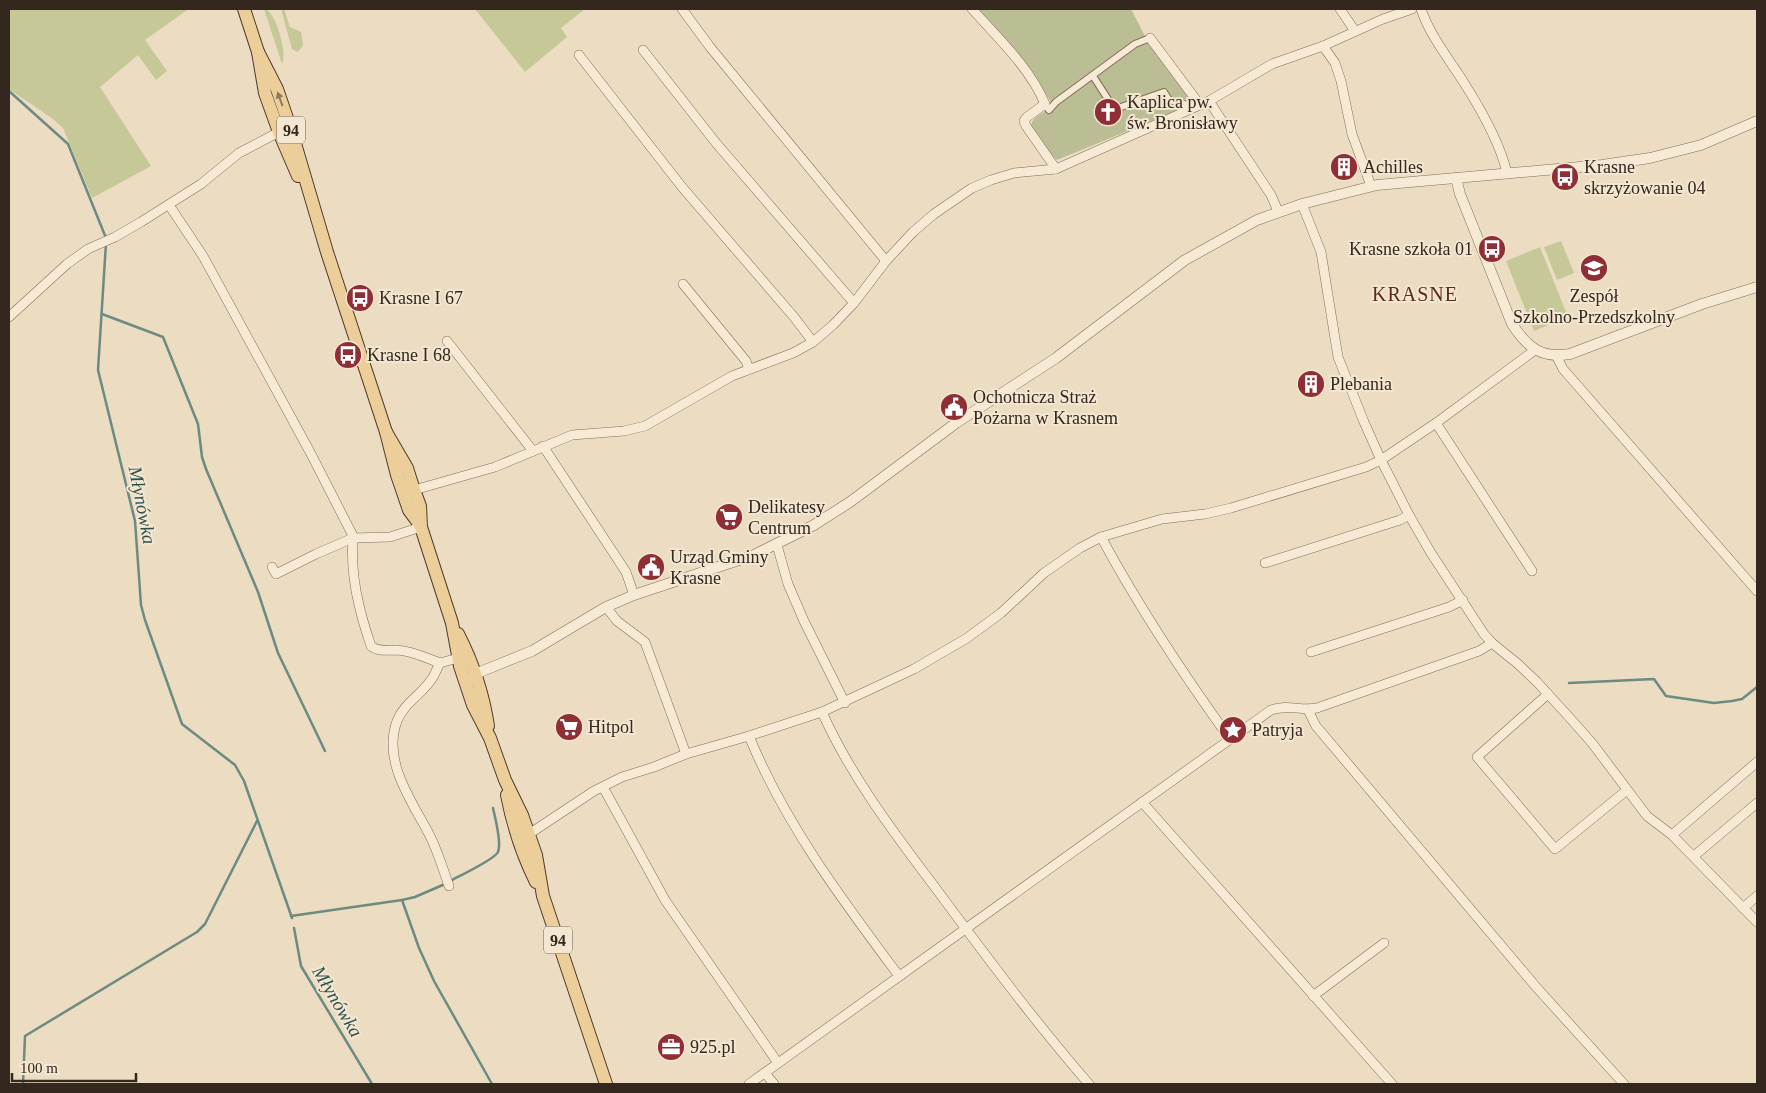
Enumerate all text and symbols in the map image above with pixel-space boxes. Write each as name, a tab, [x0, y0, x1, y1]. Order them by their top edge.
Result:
one-way arrow	[276, 91, 284, 106]
place label: Kaplica pw. św. Bronisławy	[1127, 92, 1238, 133]
church icon: Kaplica pw. św. Bronisławy	[1093, 97, 1123, 127]
road number: 94	[277, 116, 305, 144]
building icon: Achilles	[1329, 152, 1359, 182]
place label: Achilles	[1363, 157, 1423, 177]
place label: Krasne skrzyżowanie 04	[1584, 157, 1705, 198]
bus stop icon: Krasne skrzyżowanie 04	[1550, 162, 1580, 192]
bus stop icon: Krasne szkoła 01	[1477, 234, 1507, 264]
place label: Krasne szkoła 01	[1349, 239, 1473, 259]
school or university icon: Zespół Szkolno-Przedszkolny	[1579, 253, 1609, 283]
bus stop icon: Krasne I 67	[345, 283, 375, 313]
district label: KRASNE	[1372, 283, 1458, 305]
place label: Zespół Szkolno-Przedszkolny	[1513, 286, 1675, 327]
place label: Krasne I 67	[379, 288, 463, 308]
bus stop icon: Krasne I 68	[333, 340, 363, 370]
place label: Krasne I 68	[367, 345, 451, 365]
building icon: Plebania	[1296, 369, 1326, 399]
place label: Plebania	[1330, 374, 1392, 394]
place label: Ochotnicza Straż Pożarna w Krasnem	[973, 387, 1118, 428]
public building icon: Ochotnicza Straż Pożarna w Krasnem	[939, 392, 969, 422]
water label: Młynówka	[124, 463, 160, 546]
place label: Delikatesy Centrum	[748, 497, 825, 538]
supermarket icon: Delikatesy Centrum	[714, 502, 744, 532]
place label: Urząd Gminy Krasne	[670, 547, 768, 588]
public building icon: Urząd Gminy Krasne	[636, 552, 666, 582]
supermarket icon: Hitpol	[554, 712, 584, 742]
place icon: Patryja	[1218, 715, 1248, 745]
place label: Hitpol	[588, 717, 634, 737]
place label: Patryja	[1252, 720, 1303, 740]
road number: 94	[544, 926, 572, 954]
water label: Młynówka	[308, 961, 367, 1041]
office icon: 925.pl	[656, 1032, 686, 1062]
place label: 925.pl	[690, 1037, 736, 1057]
scale bar	[12, 1050, 136, 1082]
text: 100 m	[20, 1060, 58, 1076]

